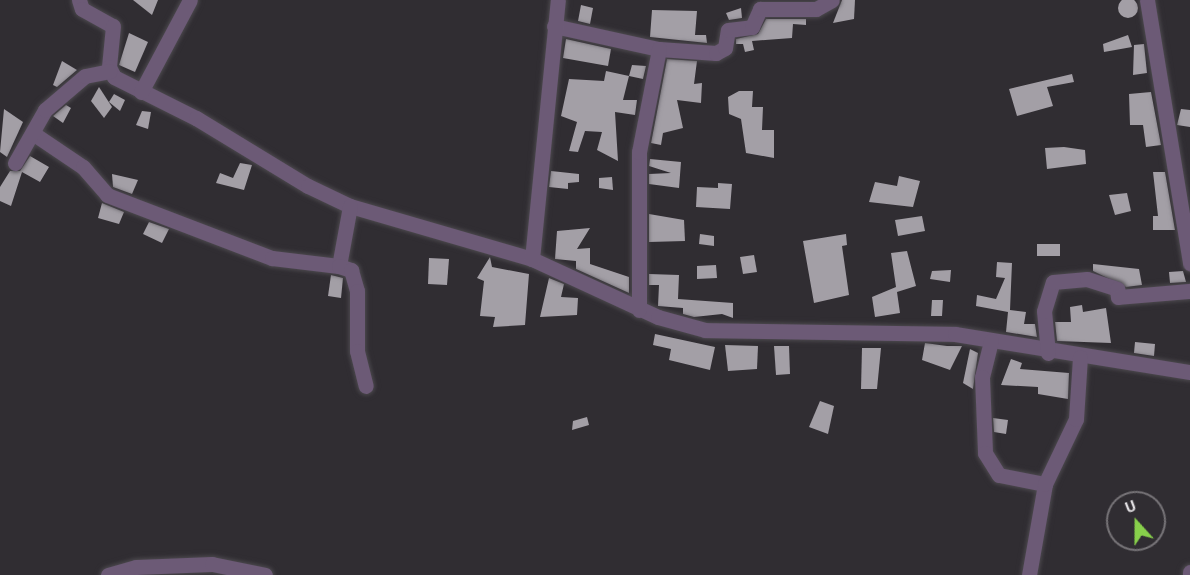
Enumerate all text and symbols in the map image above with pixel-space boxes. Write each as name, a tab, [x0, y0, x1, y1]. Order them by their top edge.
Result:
north arrow	[1106, 491, 1166, 551]
text: U	[1122, 495, 1138, 516]

